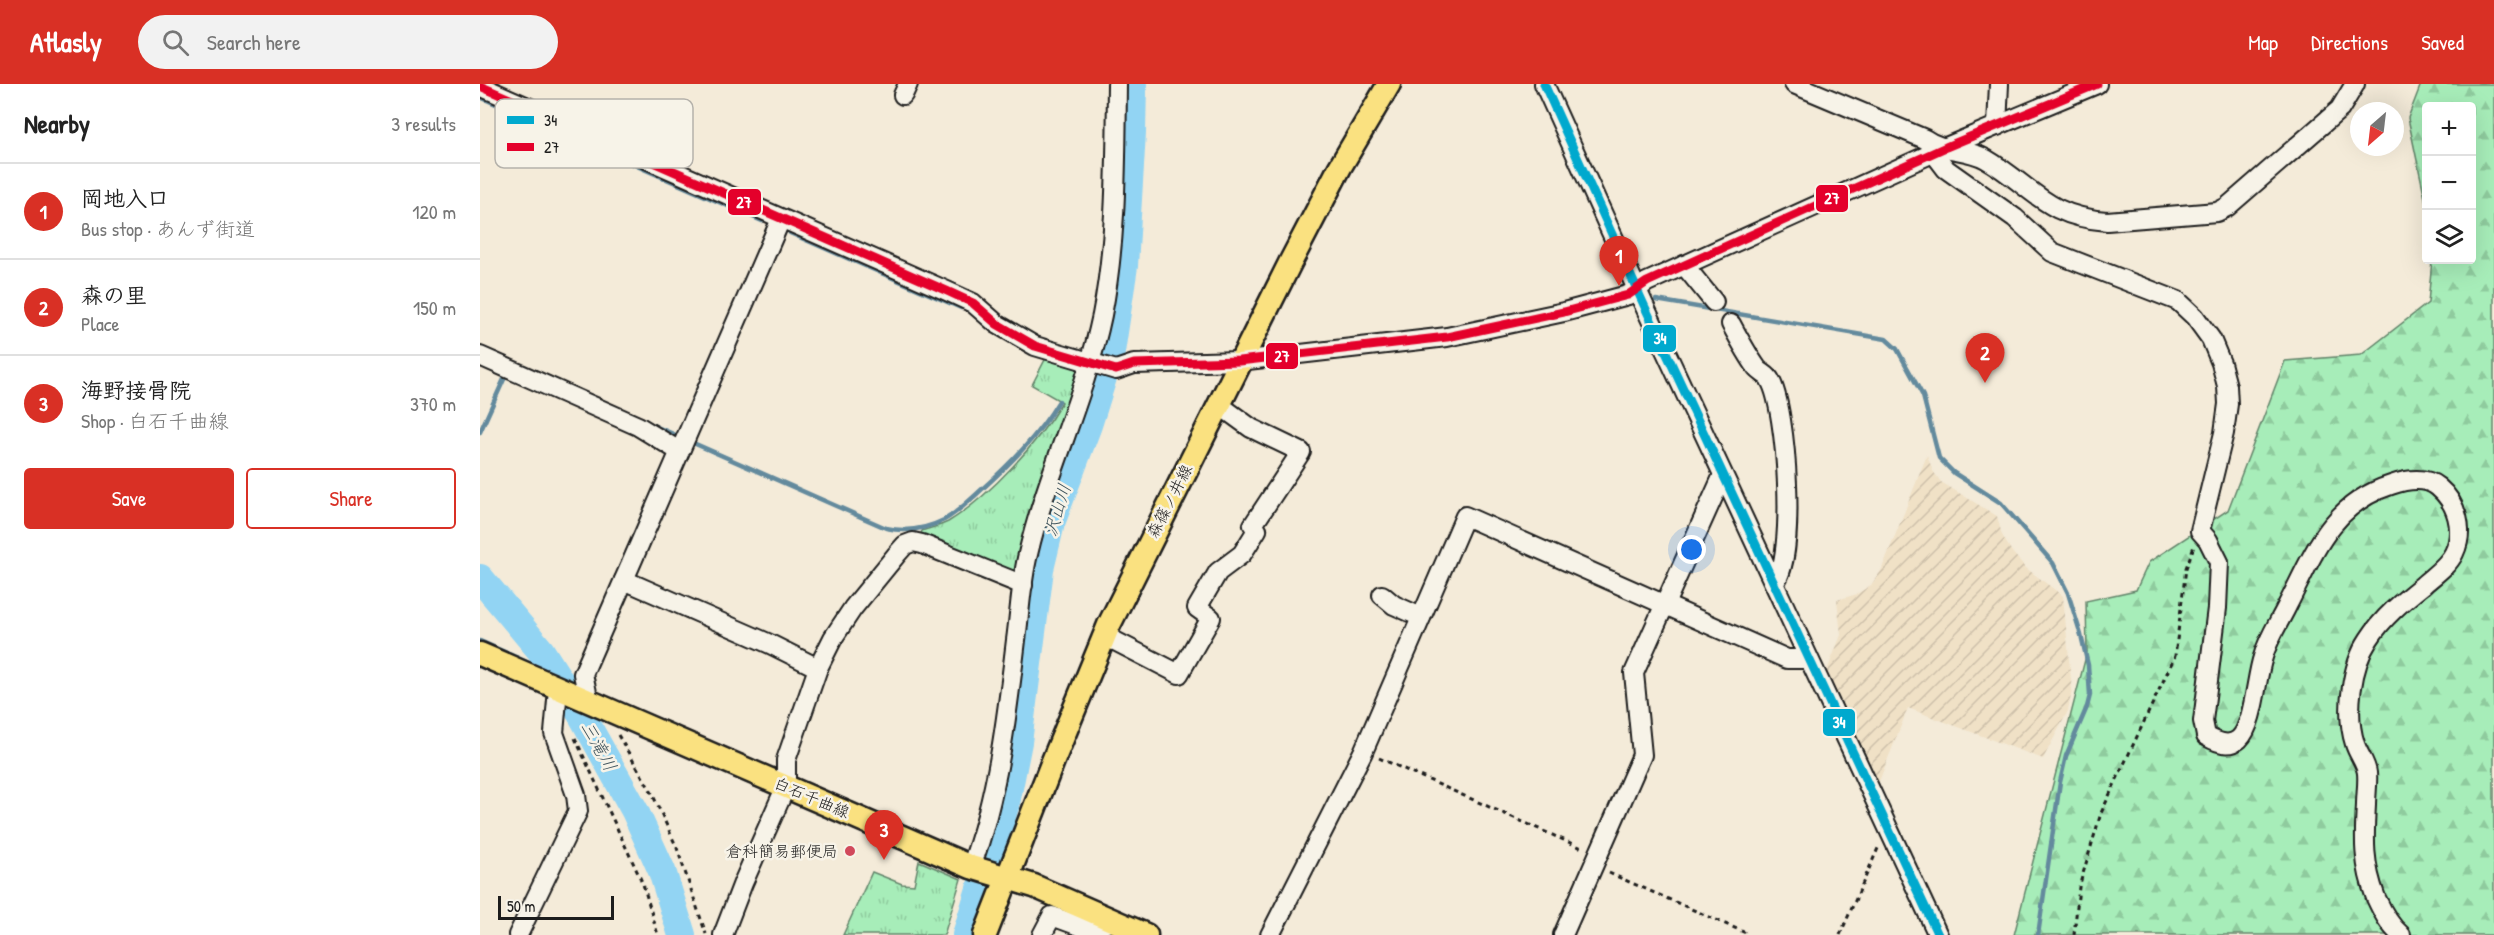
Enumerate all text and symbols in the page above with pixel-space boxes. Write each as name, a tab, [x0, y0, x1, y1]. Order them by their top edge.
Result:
search box	[138, 15, 558, 69]
text: Atlasly	[30, 23, 102, 61]
icon: search	[159, 26, 192, 59]
text: Search here	[207, 27, 301, 57]
text: Map	[2248, 28, 2278, 57]
text: Directions	[2311, 28, 2388, 57]
text: Saved	[2421, 28, 2464, 57]
legend	[495, 99, 693, 168]
north arrow	[2350, 102, 2404, 156]
map controls	[2422, 102, 2476, 264]
button: +	[2422, 102, 2476, 156]
text: Nearby	[24, 106, 90, 141]
text: 34	[544, 109, 557, 131]
text: 3 results	[391, 110, 456, 137]
text: 27	[544, 136, 559, 158]
button: −	[2422, 156, 2476, 210]
text: 岡地入口	[81, 183, 169, 213]
line badge: 27	[1815, 184, 1849, 213]
text: 27	[1824, 187, 1840, 209]
line badge: 27	[727, 188, 762, 216]
text: 27	[736, 191, 752, 213]
text: 1	[40, 198, 47, 225]
text: 120 m	[412, 198, 456, 225]
button: layers	[2422, 210, 2476, 264]
text: Bus stop · あんず街道	[81, 215, 255, 242]
pin: 1	[1600, 236, 1638, 286]
text: 森の里	[81, 280, 147, 310]
text: 2	[39, 294, 48, 321]
text: 150 m	[413, 294, 456, 321]
text: Place	[81, 310, 120, 337]
line badge: 34	[1642, 324, 1677, 353]
text: 34	[1653, 327, 1667, 349]
pin: 2	[1966, 334, 2004, 383]
line badge: 27	[1265, 342, 1299, 370]
text: 27	[1274, 345, 1290, 367]
text: 海野接骨院	[81, 375, 191, 405]
text: 3	[39, 390, 48, 417]
text: 370 m	[410, 390, 456, 417]
text: Shop · 白石千曲線	[81, 407, 228, 434]
street label: 森篠ノ井線	[1141, 460, 1197, 542]
button: Save	[24, 468, 234, 529]
button: Share	[246, 468, 456, 529]
water label: 沢山川	[1037, 481, 1077, 539]
your location	[1677, 535, 1706, 564]
line badge: 34	[1822, 708, 1856, 737]
text: 34	[1832, 711, 1846, 733]
water label: 三滝川	[575, 716, 623, 776]
street label: 白石千曲線	[771, 771, 853, 823]
pin: 3	[864, 810, 904, 860]
place label: 倉科簡易郵便局	[726, 840, 838, 862]
marker: 倉科簡易郵便局	[843, 844, 857, 858]
scale bar	[498, 893, 614, 920]
text: 50 m	[507, 895, 536, 917]

